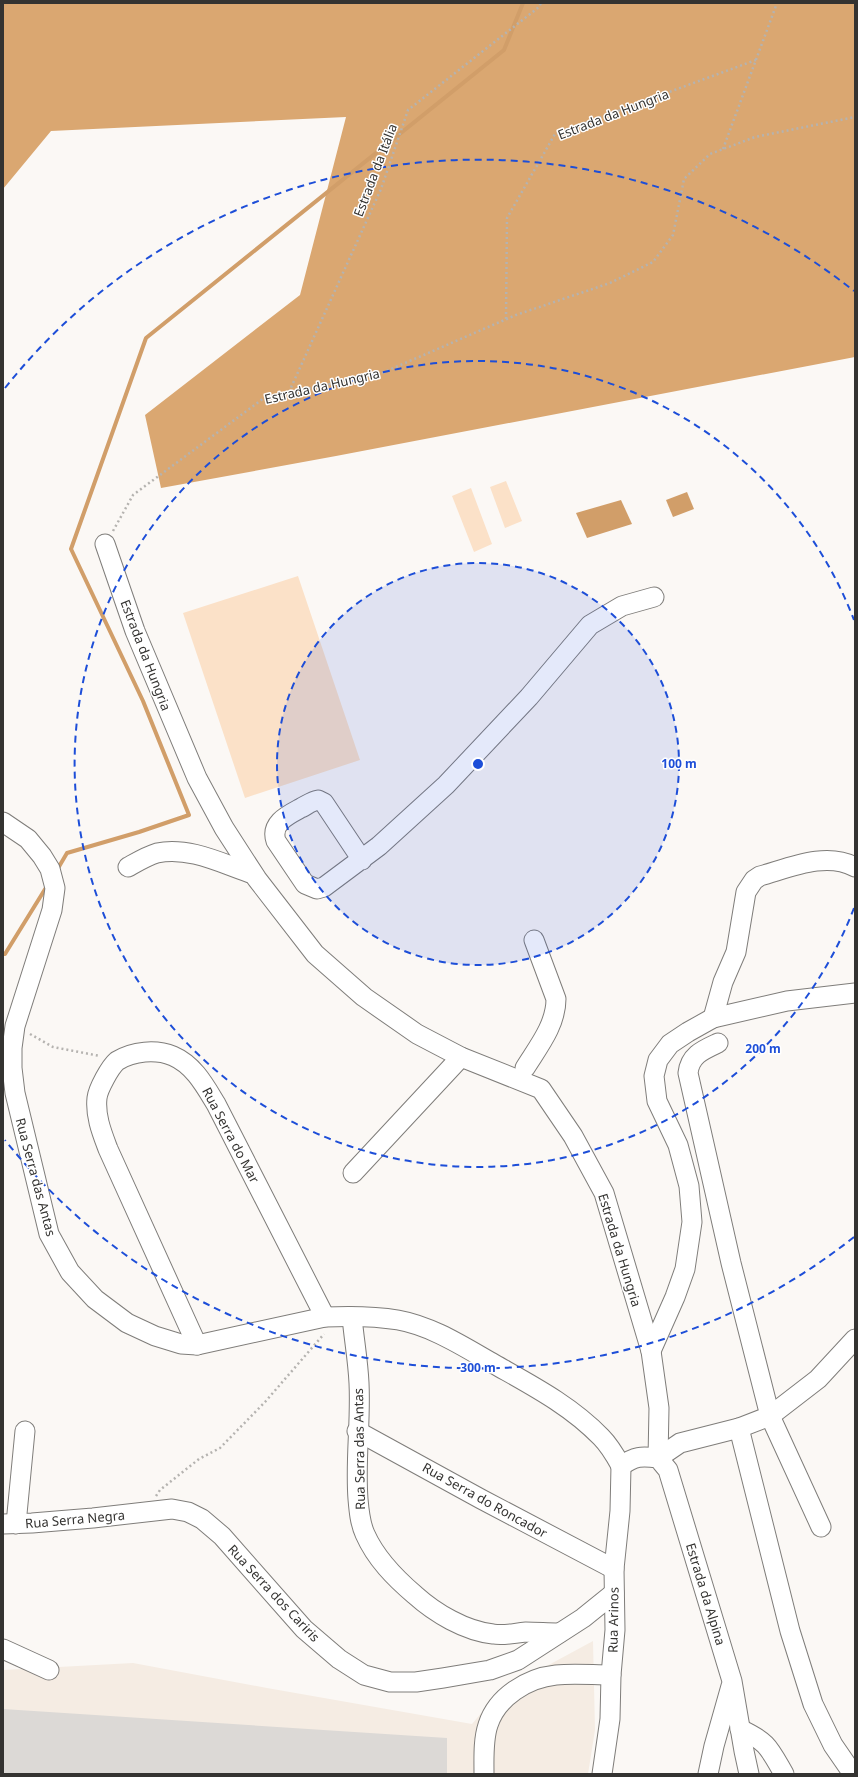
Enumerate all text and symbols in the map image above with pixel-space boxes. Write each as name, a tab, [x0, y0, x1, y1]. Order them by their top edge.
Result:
street label: Estrada da Hungria	[555, 85, 671, 143]
street label: Estrada da Itália	[349, 121, 401, 219]
street label: Estrada da Hungria	[263, 364, 381, 408]
street label: Estrada da Hungria	[117, 597, 175, 713]
text: 100 m	[661, 755, 697, 772]
centre of rings	[471, 757, 485, 771]
text: 200 m	[745, 1040, 781, 1057]
street label: Rua Serra do Mar	[198, 1084, 264, 1187]
street label: Rua Serra das Antas	[12, 1116, 60, 1238]
street label: Estrada da Hungria	[594, 1191, 646, 1309]
text: 300 m	[460, 1359, 496, 1376]
street label: Rua Serra das Antas	[349, 1388, 369, 1510]
street label: Rua Serra do Roncador	[419, 1458, 551, 1542]
street label: Rua Serra Negra	[24, 1506, 126, 1532]
street label: Rua Serra dos Cariris	[224, 1540, 324, 1646]
street label: Estrada da Alpina	[682, 1541, 730, 1647]
street label: Rua Arinos	[603, 1587, 623, 1653]

